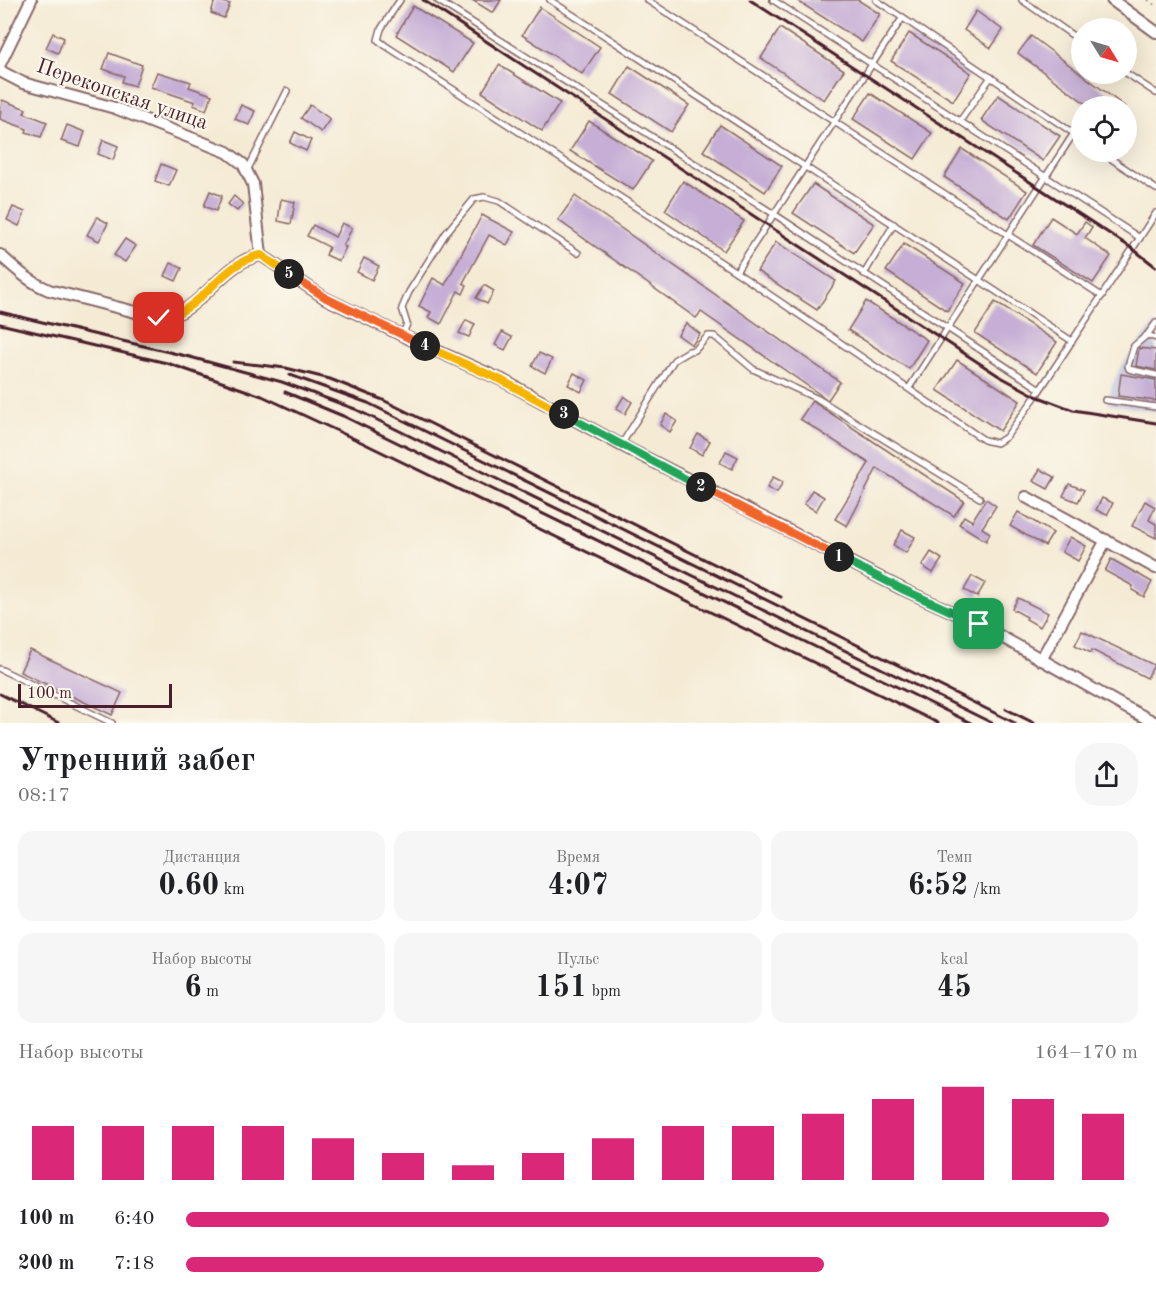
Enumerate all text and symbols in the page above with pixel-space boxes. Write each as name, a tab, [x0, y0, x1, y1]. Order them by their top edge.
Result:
north arrow	[1071, 18, 1137, 84]
map controls	[1071, 18, 1137, 162]
street label: Перекопская улица	[34, 56, 210, 134]
button: locate	[1071, 96, 1137, 162]
pin: 5	[274, 259, 304, 289]
text: 5	[284, 266, 294, 282]
pin	[133, 292, 184, 343]
icon: check	[142, 301, 175, 334]
pin: 4	[410, 331, 440, 361]
text: 4	[420, 338, 430, 354]
pin: 3	[549, 399, 579, 429]
text: 3	[559, 406, 569, 422]
pin: 2	[686, 472, 716, 502]
text: 2	[696, 479, 706, 495]
pin: 1	[824, 542, 854, 572]
text: 1	[834, 549, 844, 565]
pin	[953, 598, 1004, 649]
icon: arrive	[962, 607, 995, 640]
scale bar	[18, 681, 172, 708]
text: 100 m	[27, 686, 72, 702]
button: share	[1075, 743, 1138, 806]
text: Утренний забег	[18, 745, 255, 778]
text: 08:17	[18, 786, 70, 806]
text: Дистанция	[163, 850, 240, 866]
text: Время	[556, 850, 600, 866]
text: Темп	[936, 850, 972, 866]
text: 0.60	[159, 871, 219, 901]
text: 4:07	[548, 871, 608, 901]
text: 6:52	[908, 871, 968, 901]
text: km	[219, 882, 245, 898]
text: /km	[968, 882, 1001, 898]
text: Набор высоты	[151, 952, 252, 968]
text: Пульс	[557, 952, 599, 968]
text: kcal	[941, 952, 968, 968]
text: 6	[184, 973, 202, 1003]
text: 151	[535, 973, 587, 1003]
text: 45	[937, 973, 972, 1003]
text: m	[202, 984, 219, 1000]
text: bpm	[587, 984, 621, 1000]
text: Набор высоты	[18, 1043, 144, 1063]
text: 164–170 m	[1035, 1043, 1138, 1063]
text: 100 m	[18, 1209, 74, 1229]
text: 6:40	[114, 1209, 154, 1229]
text: 200 m	[18, 1254, 74, 1274]
text: 7:18	[114, 1254, 154, 1274]

